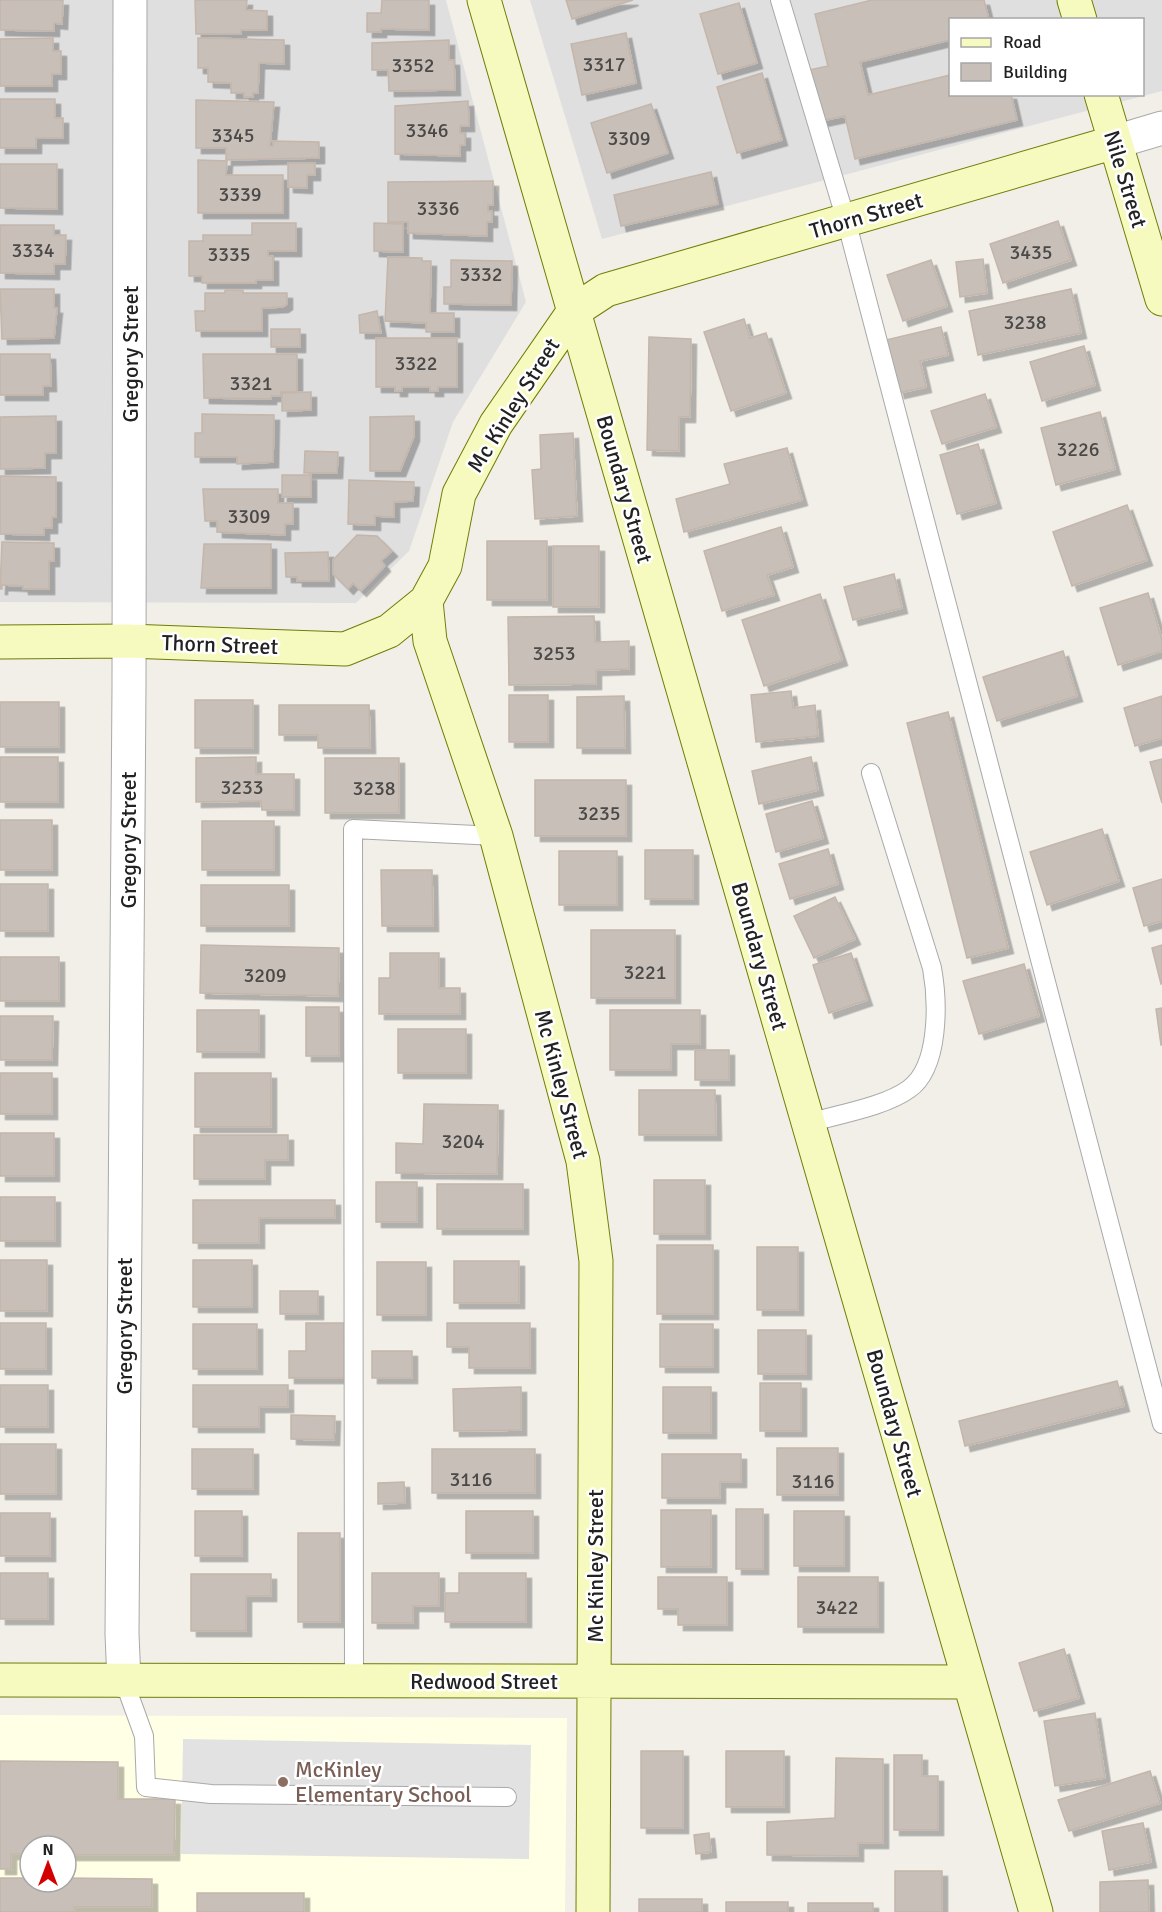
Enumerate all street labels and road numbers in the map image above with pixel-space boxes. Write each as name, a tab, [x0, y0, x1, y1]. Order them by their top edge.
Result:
street label: Nile Street	[1098, 127, 1153, 231]
street label: Thorn Street	[806, 186, 926, 245]
street label: Gregory Street	[117, 285, 144, 423]
street label: Mc Kinley Street	[461, 333, 566, 477]
street label: Boundary Street	[590, 412, 659, 567]
street label: Thorn Street	[161, 629, 279, 660]
street label: Gregory Street	[115, 771, 142, 909]
street label: Boundary Street	[725, 879, 794, 1034]
street label: Mc Kinley Street	[529, 1007, 594, 1162]
street label: Gregory Street	[111, 1257, 138, 1395]
street label: Boundary Street	[860, 1346, 929, 1501]
street label: Mc Kinley Street	[582, 1489, 609, 1643]
street label: Redwood Street	[410, 1668, 558, 1695]

